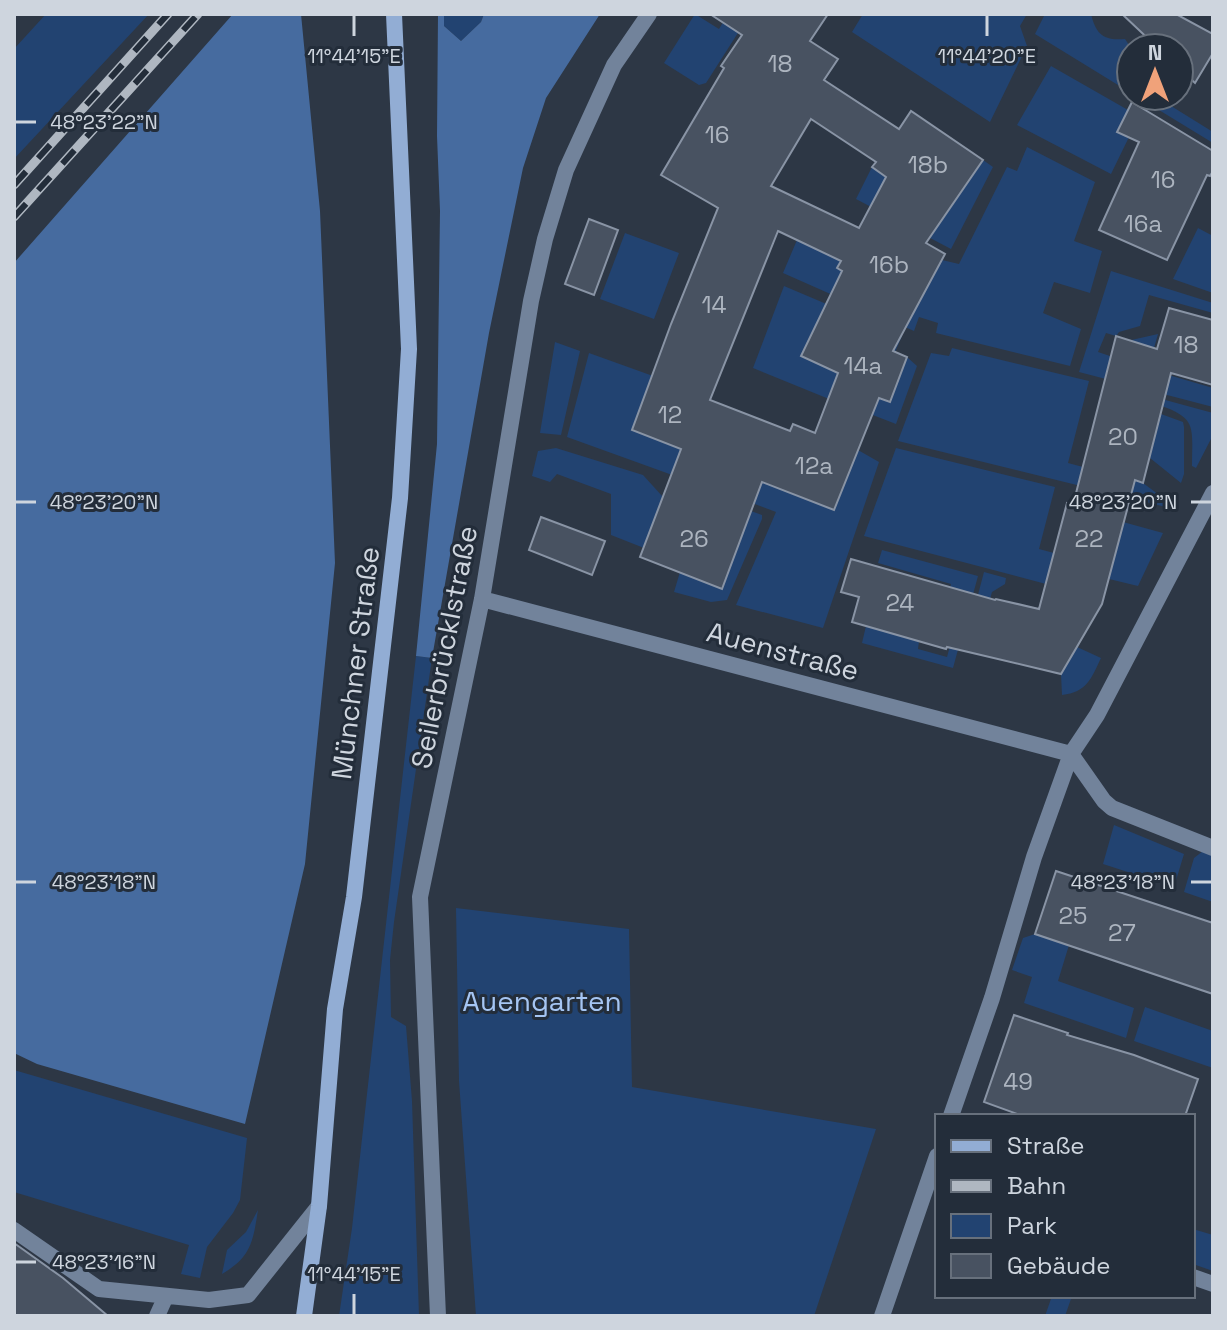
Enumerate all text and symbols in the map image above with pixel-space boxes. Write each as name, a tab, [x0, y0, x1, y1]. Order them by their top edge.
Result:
north arrow	[1115, 32, 1195, 112]
text: N	[1148, 38, 1162, 66]
text: 11°44'15"E	[307, 43, 401, 69]
text: 11°44'20"E	[938, 43, 1036, 69]
house number: 18	[768, 48, 792, 79]
text: 48°23'22"N	[50, 109, 158, 135]
house number: 16	[705, 119, 729, 150]
house number: 18b	[908, 149, 948, 180]
house number: 16	[1151, 164, 1175, 195]
house number: 16a	[1124, 208, 1162, 239]
house number: 16b	[869, 249, 909, 280]
house number: 14	[701, 289, 727, 320]
house number: 18	[1174, 329, 1198, 360]
house number: 14a	[844, 350, 883, 381]
house number: 12	[658, 399, 682, 430]
house number: 20	[1108, 421, 1138, 452]
house number: 12a	[795, 450, 833, 481]
text: 48°23'20"N	[50, 489, 158, 515]
text: 48°23'20"N	[1069, 489, 1177, 515]
street label: Seilerbrücklstraße	[403, 523, 485, 771]
house number: 26	[679, 523, 709, 554]
house number: 22	[1075, 523, 1103, 554]
street label: Münchner Straße	[323, 545, 387, 781]
house number: 24	[886, 587, 914, 618]
street label: Auenstraße	[703, 613, 863, 689]
text: 48°23'18"N	[52, 869, 156, 895]
text: 48°23'18"N	[1071, 869, 1175, 895]
house number: 25	[1059, 900, 1087, 931]
house number: 27	[1108, 917, 1136, 948]
park label: Auengarten	[462, 983, 622, 1019]
house number: 49	[1003, 1066, 1033, 1097]
legend	[935, 1114, 1195, 1298]
text: Straße	[1007, 1130, 1084, 1161]
text: Bahn	[1007, 1170, 1066, 1201]
text: Park	[1007, 1210, 1057, 1241]
text: 48°23'16"N	[52, 1249, 156, 1275]
text: Gebäude	[1007, 1250, 1110, 1281]
text: 11°44'15"E	[307, 1261, 401, 1287]

